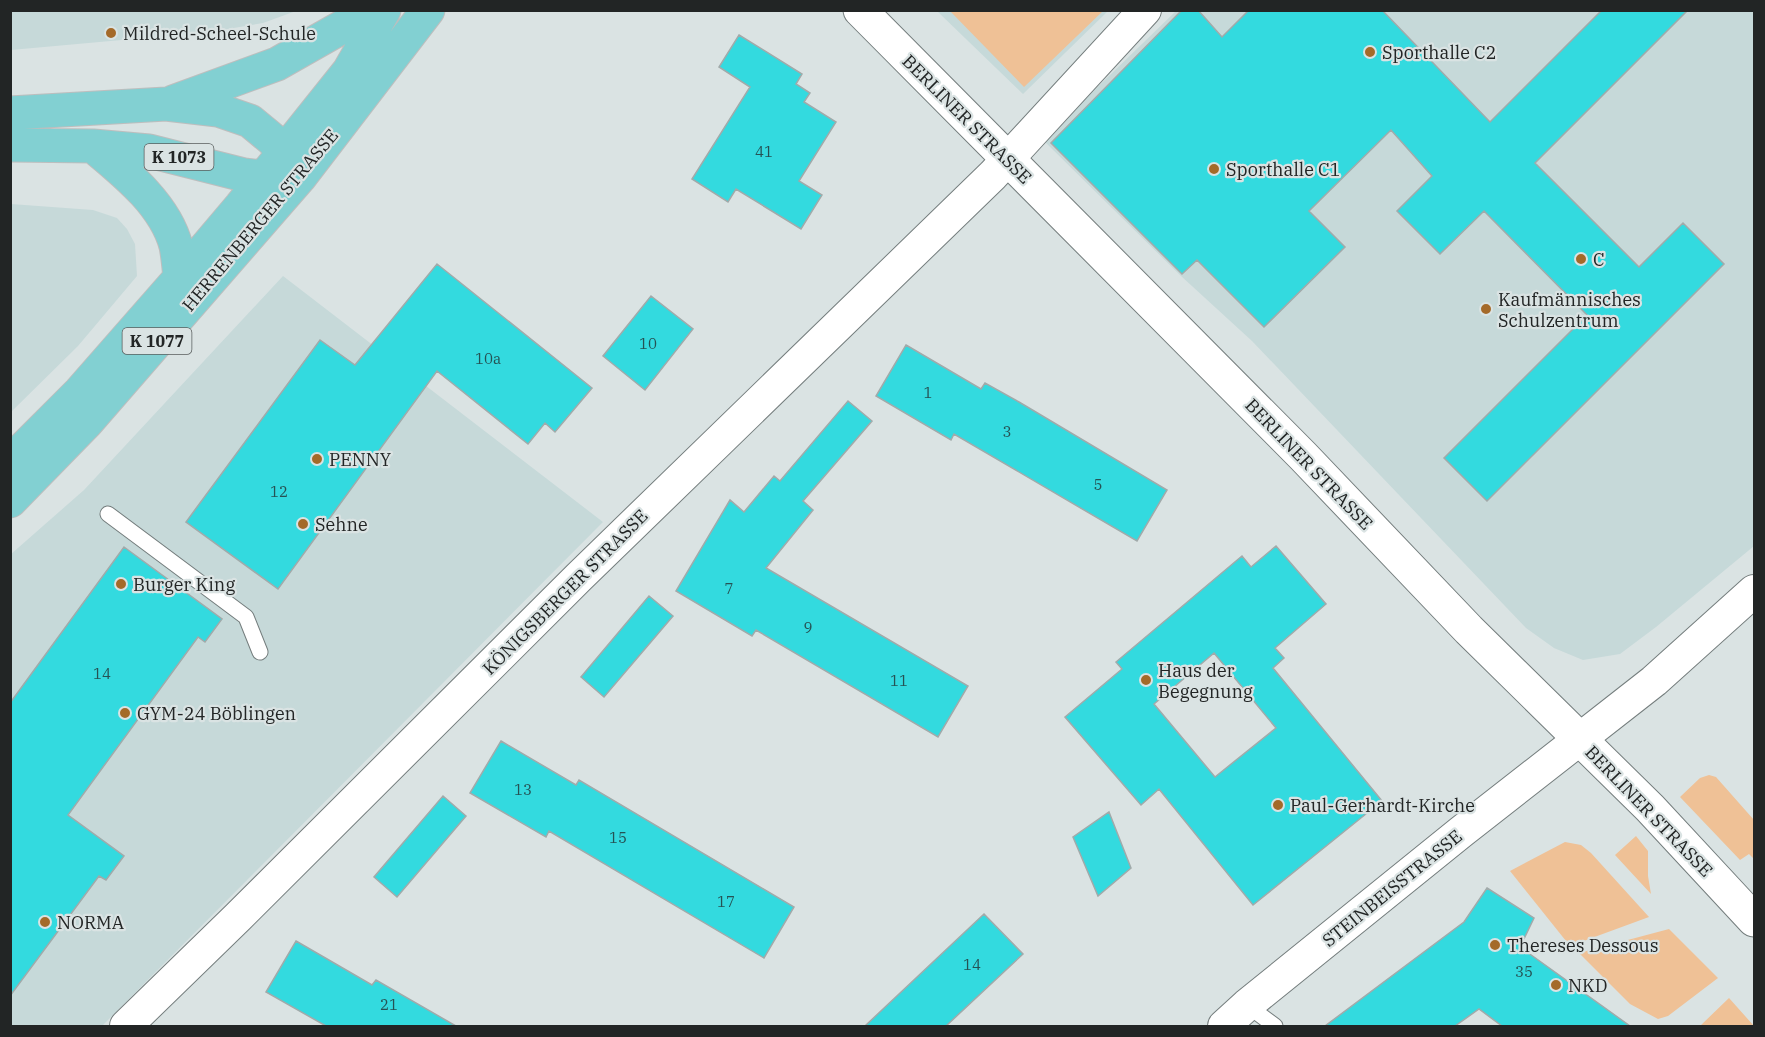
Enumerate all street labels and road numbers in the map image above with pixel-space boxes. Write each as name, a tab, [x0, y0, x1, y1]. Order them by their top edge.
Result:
street label: BERLINER STRASSE	[897, 49, 1037, 189]
street label: HERRENBERGER STRASSE	[177, 124, 343, 316]
road number: K 1073	[144, 144, 213, 170]
road number: K 1077	[122, 328, 192, 354]
street label: BERLINER STRASSE	[1240, 394, 1378, 534]
street label: KÖNIGSBERGER STRASSE	[477, 504, 653, 680]
street label: BERLINER STRASSE	[1580, 741, 1718, 881]
street label: STEINBEISSTRASSE	[1317, 824, 1467, 952]

